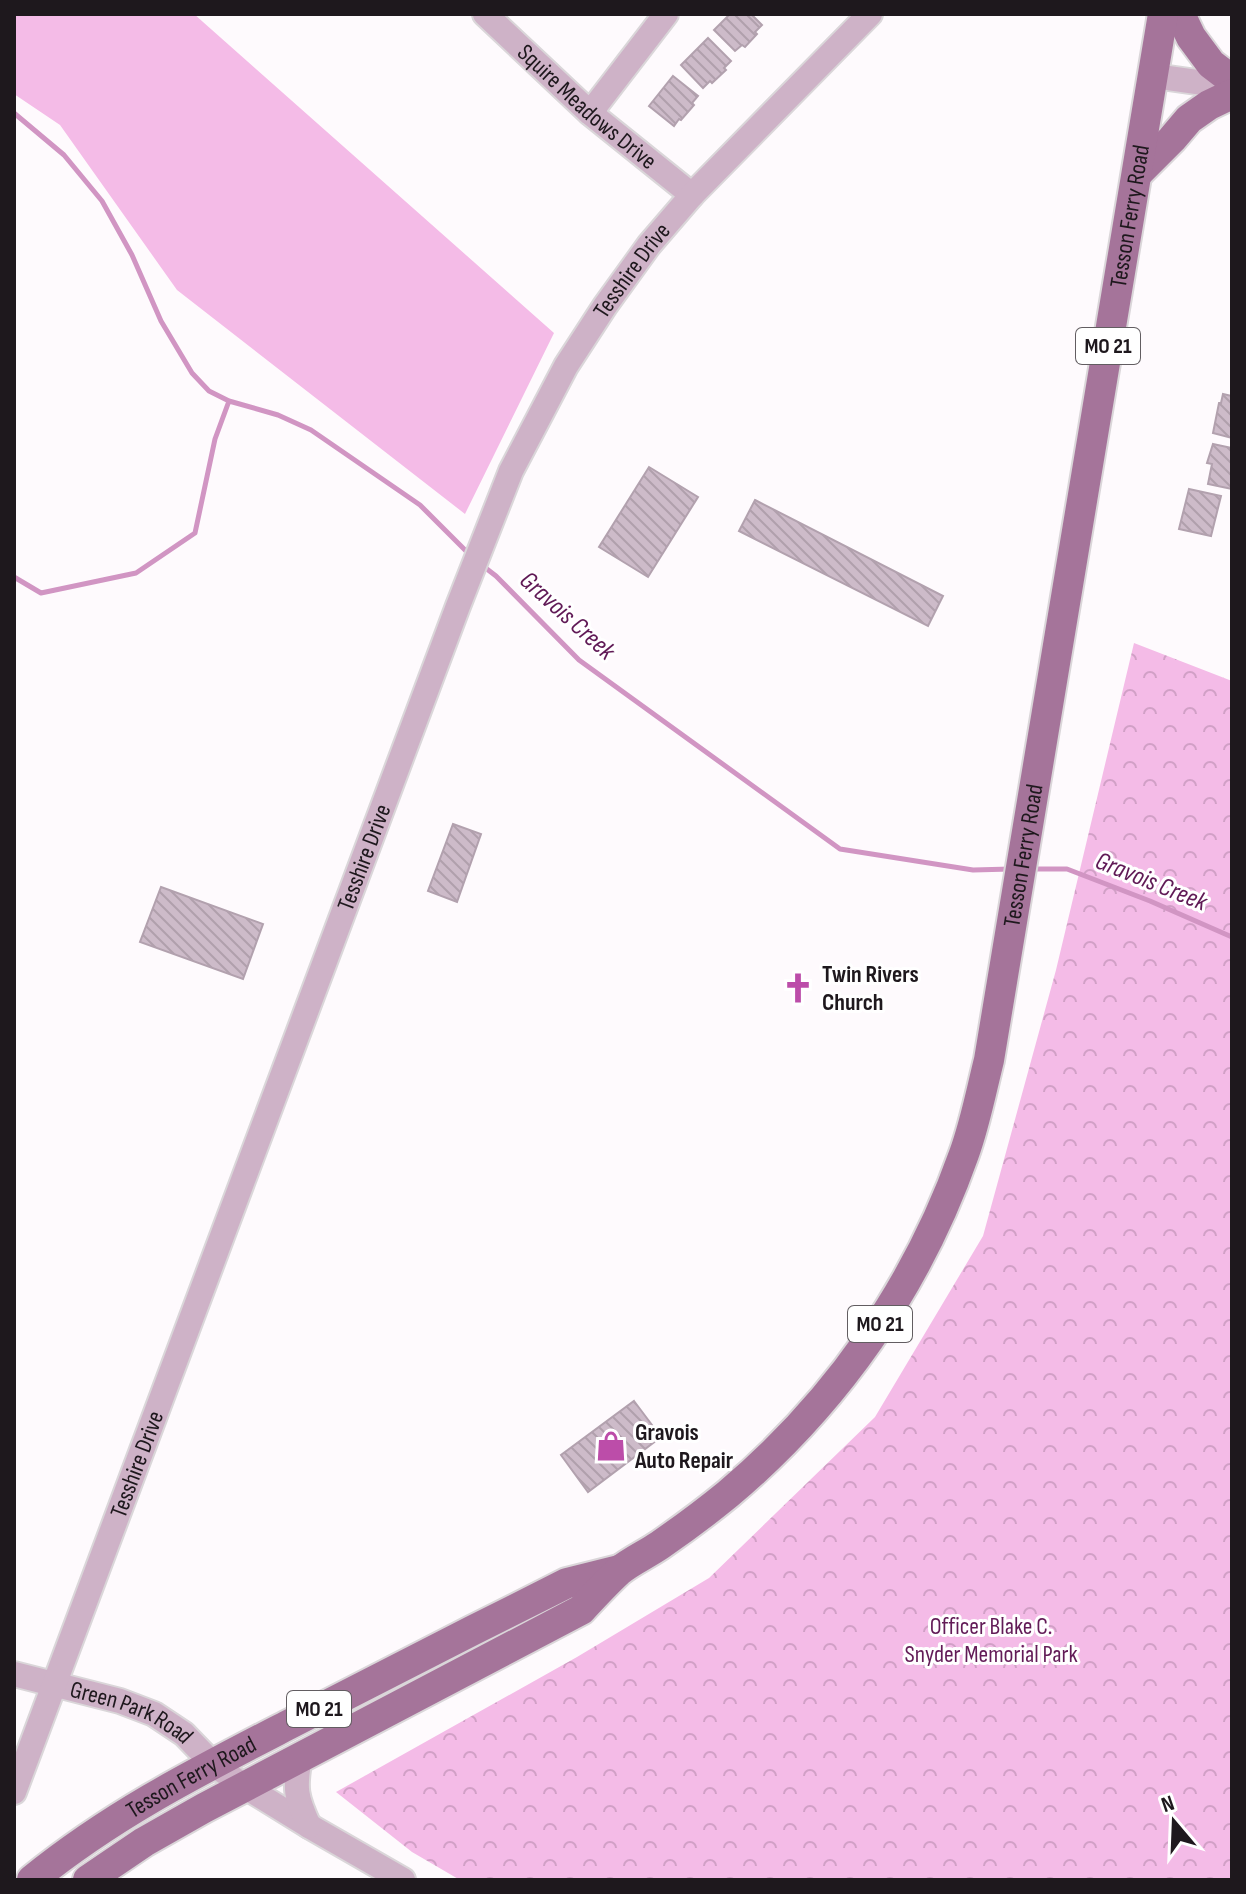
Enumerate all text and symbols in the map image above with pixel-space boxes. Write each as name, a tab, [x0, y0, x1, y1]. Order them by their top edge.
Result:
street label: Squire Meadows Drive	[512, 38, 663, 175]
street label: Tesson Ferry Road	[1103, 143, 1156, 290]
street label: Tesshire Drive	[587, 217, 676, 323]
road number: MO 21	[1076, 328, 1140, 364]
water label: Gravois Creek	[513, 565, 622, 668]
street label: Tesson Ferry Road	[997, 782, 1049, 929]
street label: Tesshire Drive	[331, 800, 397, 915]
water label: Gravois Creek	[1091, 846, 1212, 919]
place label: Twin Rivers Church	[822, 960, 919, 1017]
church icon: Twin Rivers Church	[781, 971, 815, 1005]
road number: MO 21	[848, 1306, 912, 1342]
street label: Tesshire Drive	[104, 1407, 170, 1522]
place label: Gravois Auto Repair	[634, 1418, 734, 1475]
shop icon: Gravois Auto Repair	[594, 1429, 628, 1463]
park label: Officer Blake C. Snyder Memorial Park	[904, 1612, 1078, 1669]
street label: Green Park Road	[67, 1674, 200, 1750]
road number: MO 21	[287, 1691, 351, 1727]
street label: Tesson Ferry Road	[121, 1730, 261, 1825]
north arrow	[1134, 1782, 1214, 1862]
text: N	[1158, 1790, 1178, 1819]

